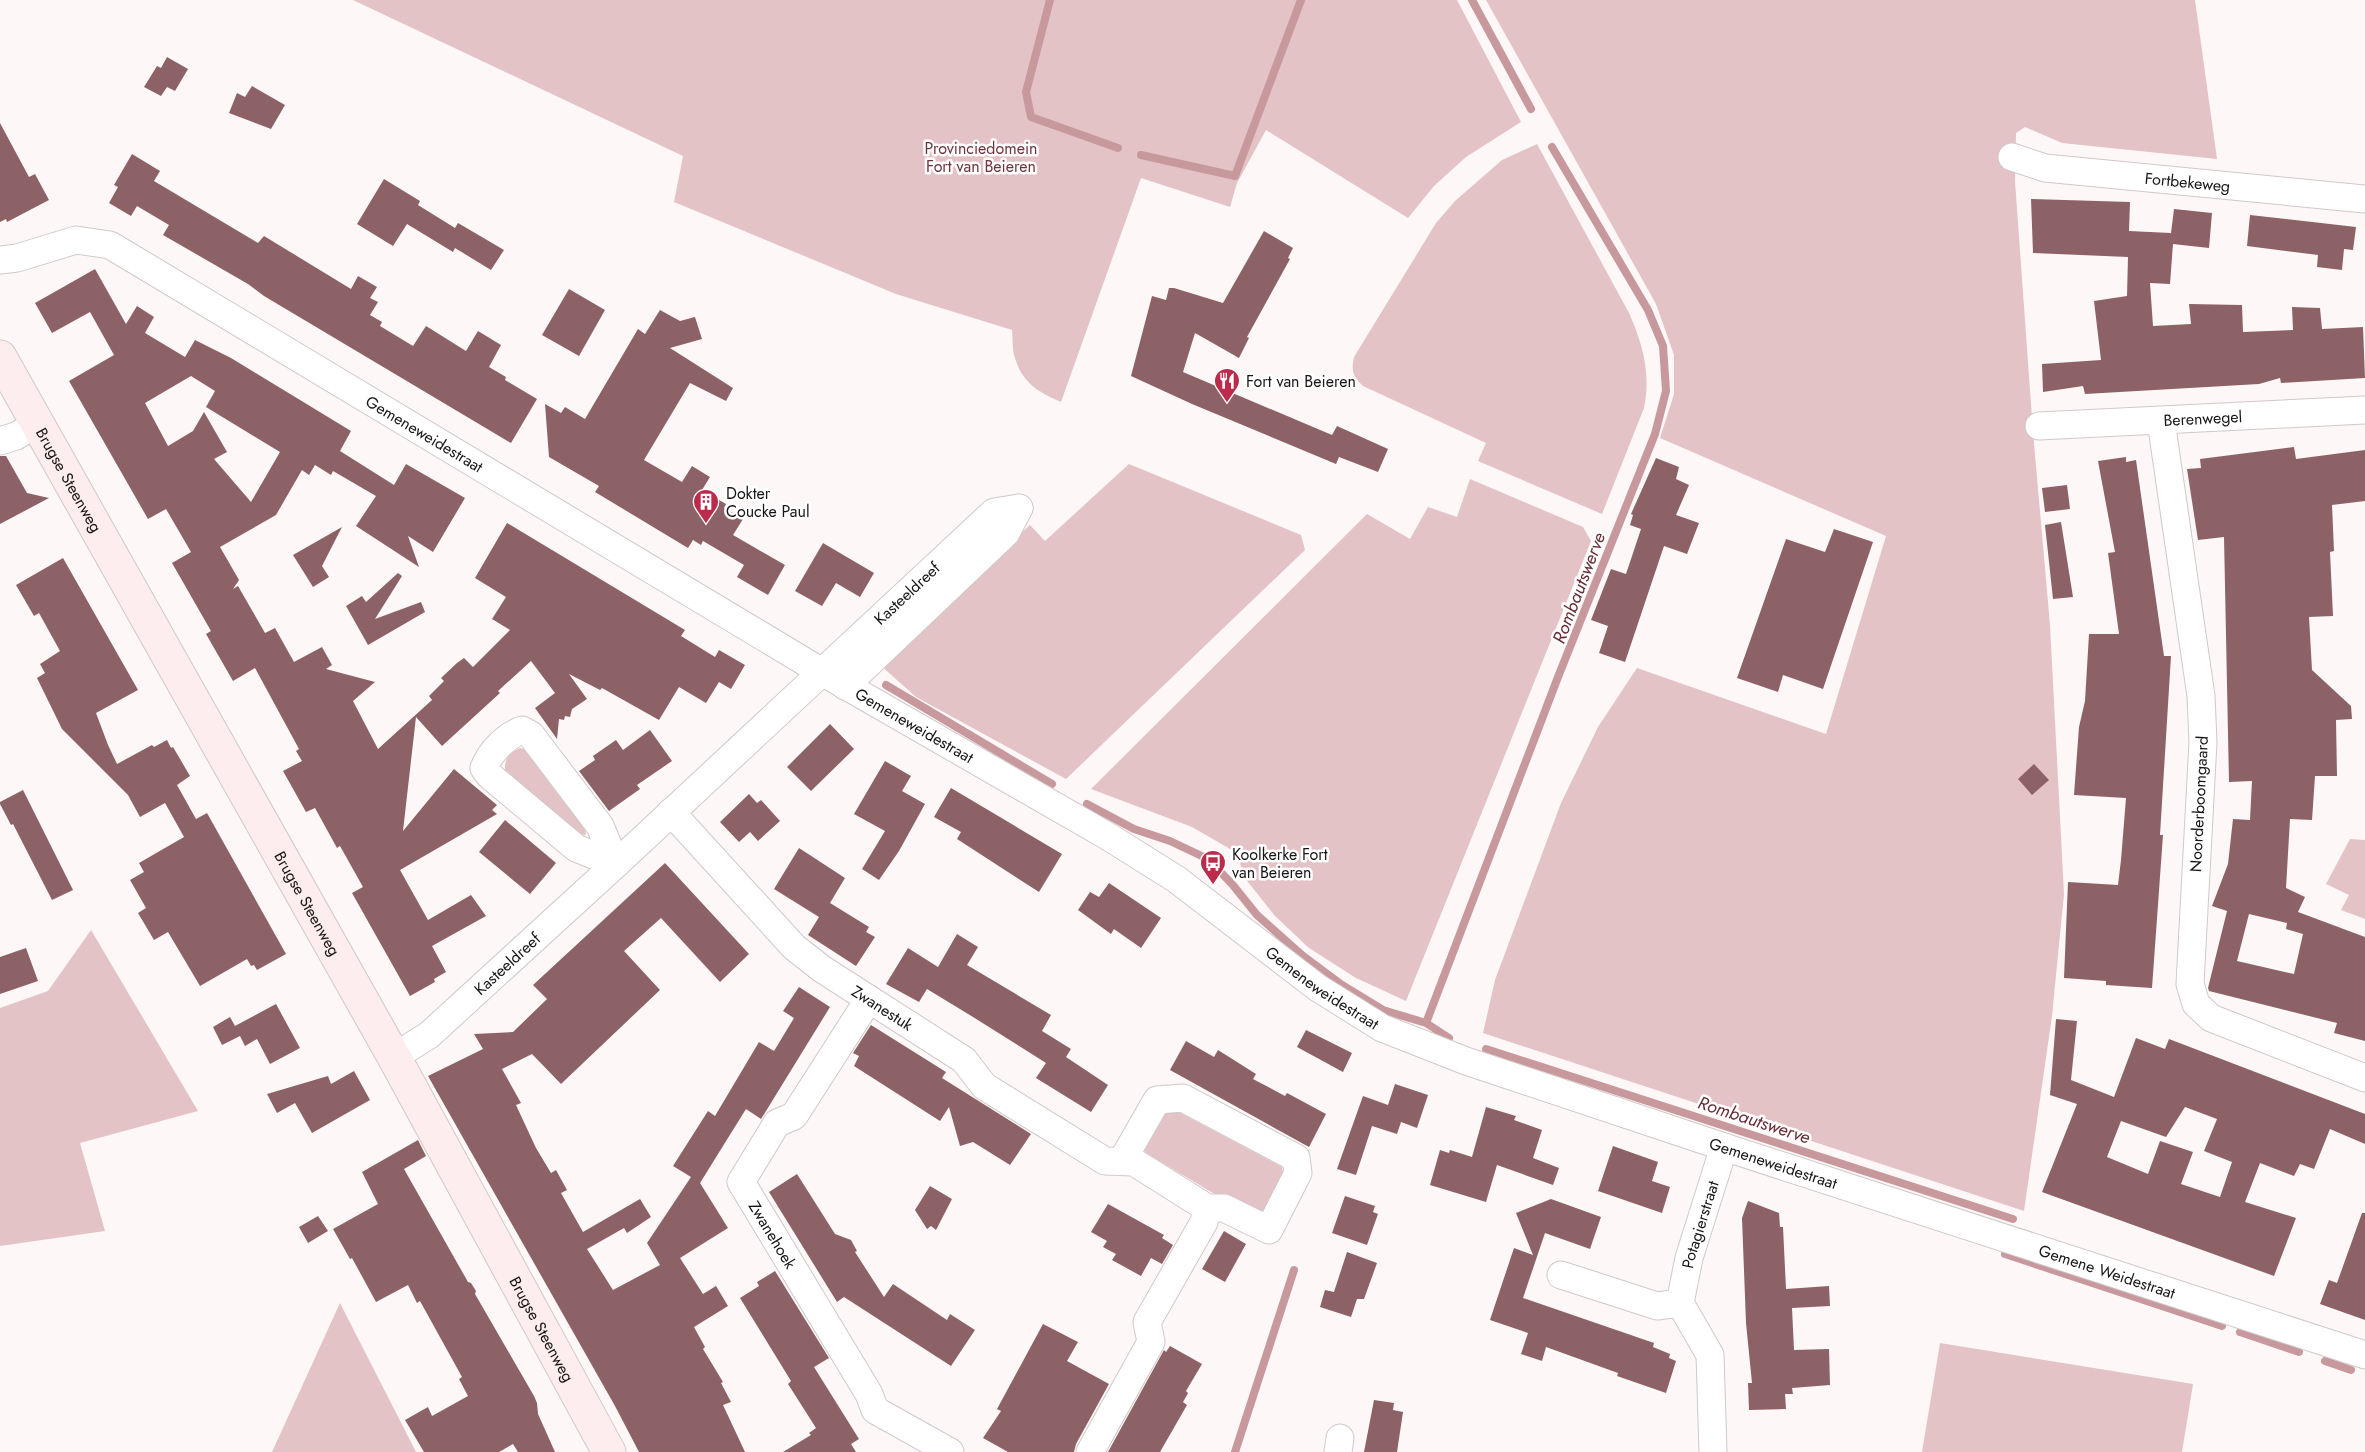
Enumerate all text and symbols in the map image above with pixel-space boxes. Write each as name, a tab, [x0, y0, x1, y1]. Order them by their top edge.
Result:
park label: Provinciedomein Fort van Beieren	[925, 137, 1037, 178]
street label: Fortbekeweg	[2144, 166, 2231, 197]
restaurant icon: Fort van Beieren	[1212, 366, 1242, 404]
place label: Fort van Beieren	[1246, 370, 1356, 393]
street label: Gemeneweidestraat	[362, 390, 488, 478]
street label: Berenwegel	[2163, 405, 2243, 431]
street label: Brugse Steenweg	[30, 423, 108, 536]
place label: Dokter Coucke Paul	[726, 482, 810, 523]
building icon: Dokter Coucke Paul	[691, 487, 721, 525]
water label: Rombautswerve	[1546, 529, 1612, 647]
street label: Kasteeldreef	[869, 556, 945, 630]
street label: Gemeneweidestraat	[851, 682, 978, 768]
street label: Noorderboomgaard	[2184, 735, 2214, 873]
place label: Koolkerke Fort van Beieren	[1232, 843, 1328, 884]
street label: Brugse Steenweg	[269, 847, 346, 960]
bus stop icon: Koolkerke Fort van Beieren	[1198, 848, 1228, 886]
street label: Kasteeldreef	[469, 927, 546, 1000]
street label: Gemeneweidestraat	[1261, 940, 1384, 1035]
street label: Zwanestuk	[847, 979, 918, 1037]
water label: Rombautswerve	[1694, 1090, 1814, 1150]
street label: Gemeneweidestraat	[1706, 1131, 1840, 1195]
street label: Potagierstraat	[1676, 1178, 1724, 1270]
street label: Zwanehoek	[743, 1196, 803, 1274]
street label: Gemene Weidestraat	[2036, 1238, 2178, 1304]
street label: Brugse Steenweg	[504, 1272, 580, 1386]

